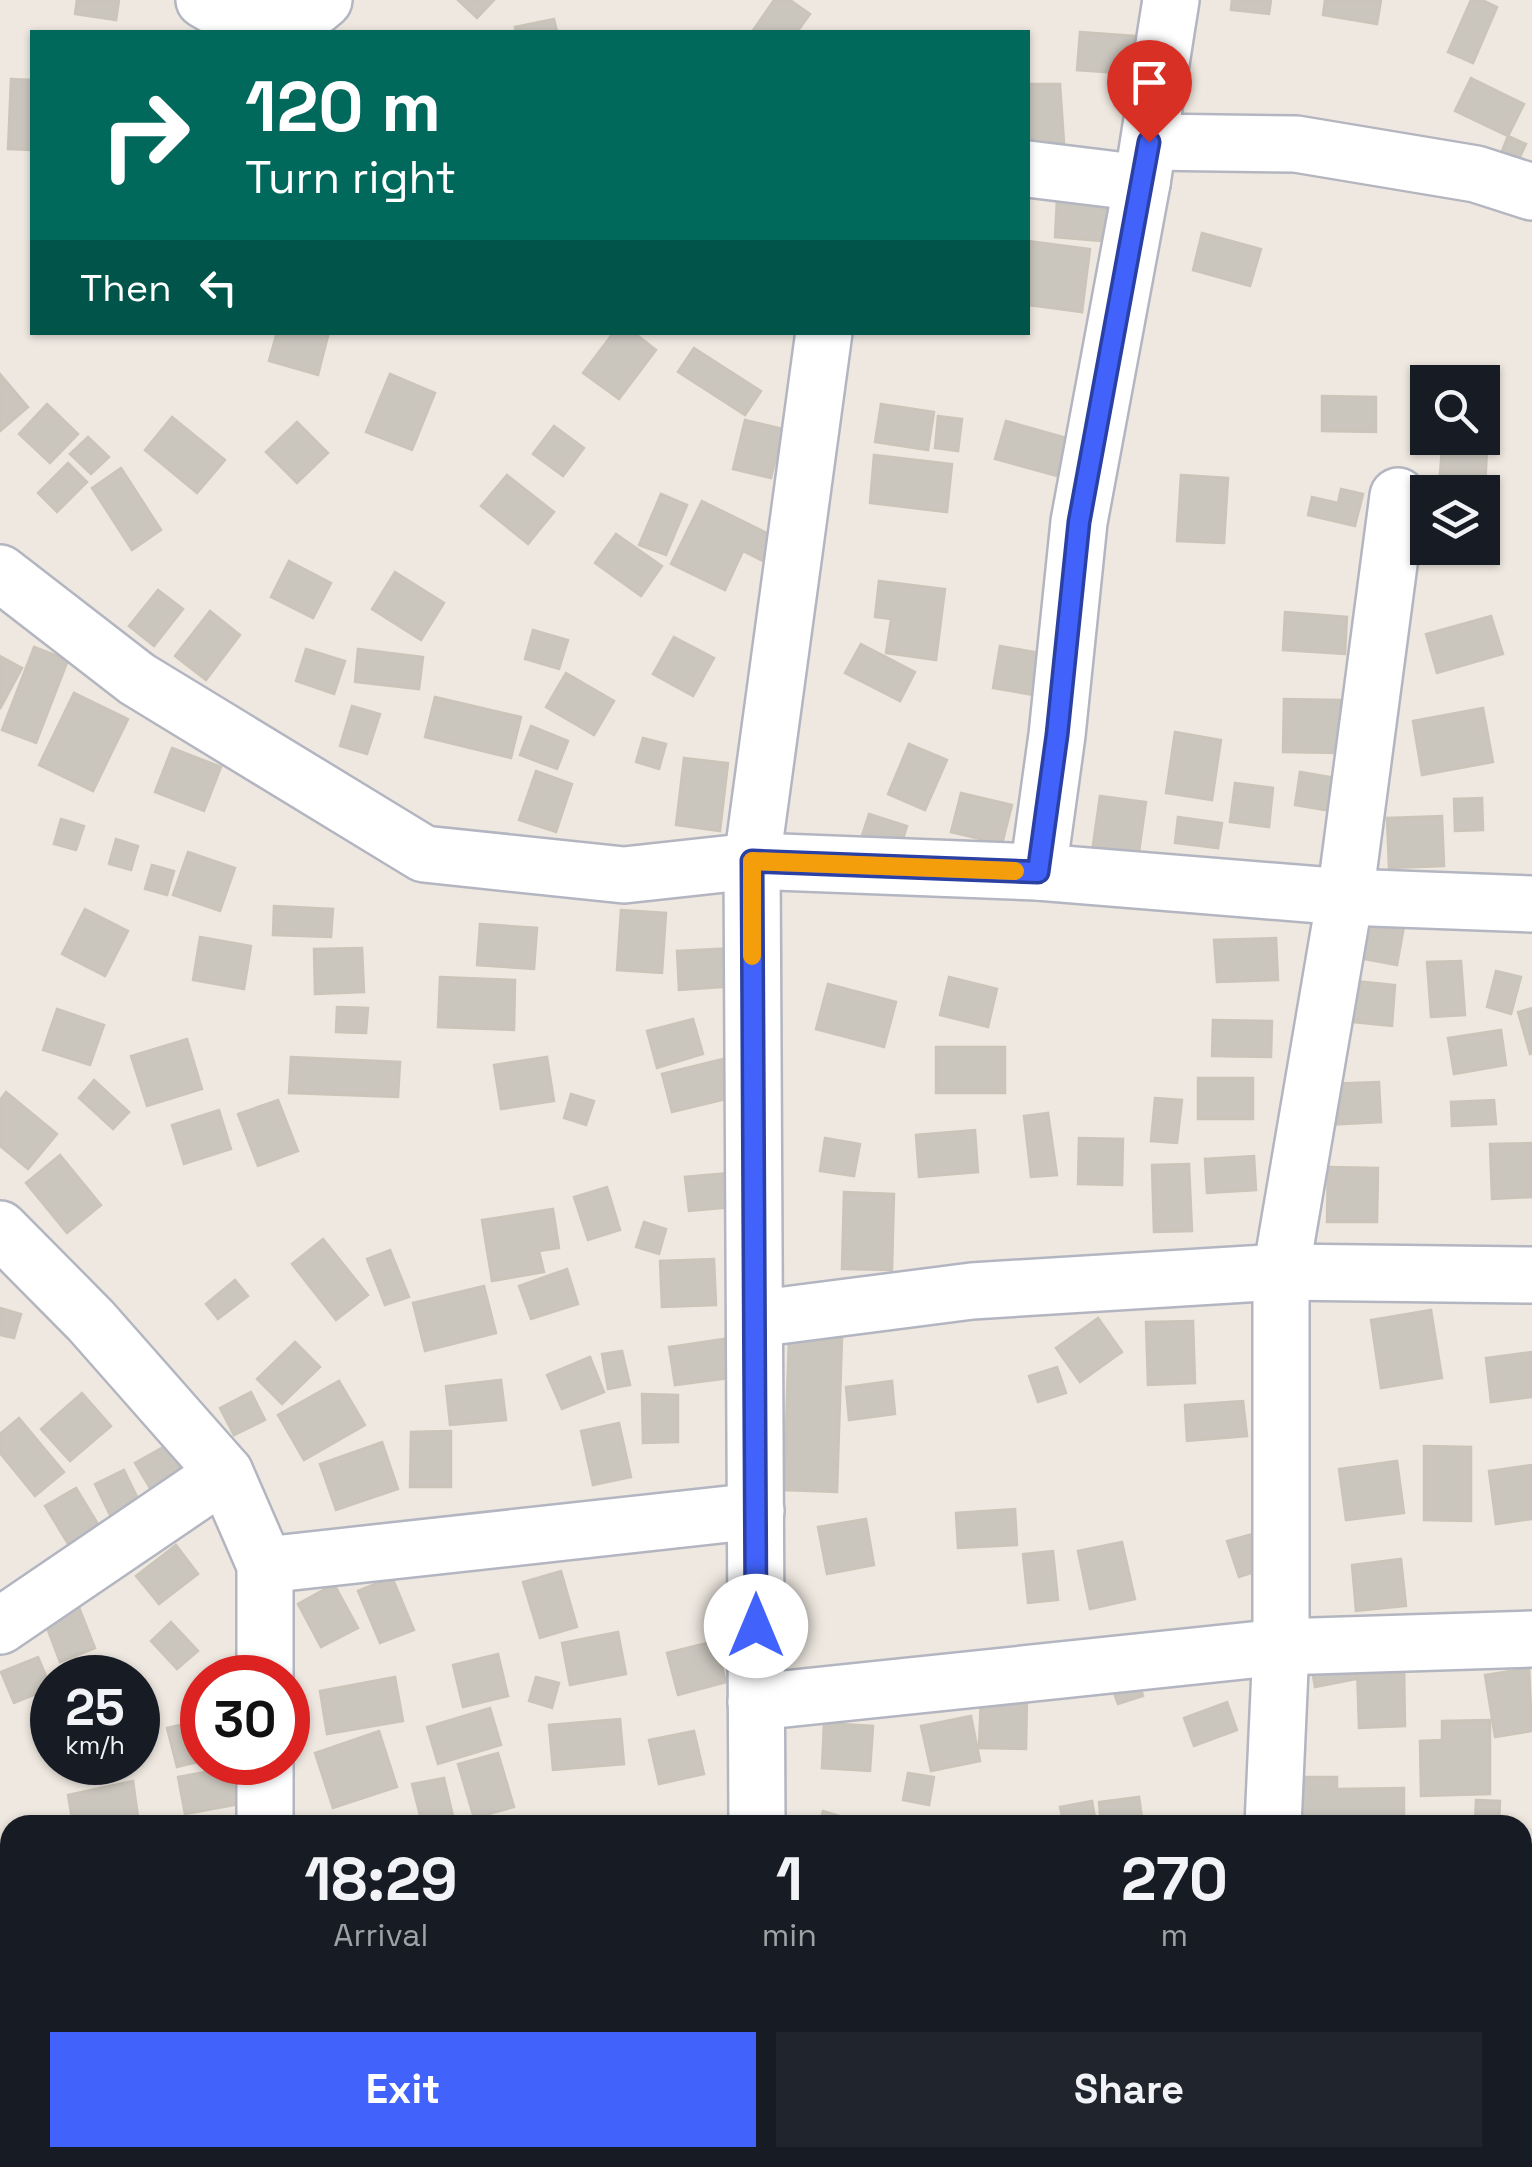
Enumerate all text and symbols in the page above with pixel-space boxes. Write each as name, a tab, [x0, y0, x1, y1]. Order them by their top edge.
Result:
pin	[1107, 40, 1192, 143]
icon: arrive	[1122, 55, 1177, 110]
text: 120 m	[245, 62, 441, 151]
icon: right	[80, 70, 210, 200]
text: Turn right	[245, 149, 456, 206]
icon: left	[191, 260, 246, 315]
text: Then	[80, 264, 171, 312]
map controls	[1410, 365, 1500, 565]
button: search	[1410, 365, 1500, 455]
button: layers	[1410, 475, 1500, 565]
position arrow	[704, 1574, 808, 1678]
speed limit sign: 30	[180, 1655, 310, 1785]
text: 25	[65, 1676, 125, 1740]
text: km/h	[65, 1729, 125, 1761]
text: 18:29	[304, 1841, 458, 1918]
text: 1	[776, 1841, 803, 1918]
text: 270	[1121, 1841, 1228, 1918]
text: Arrival	[333, 1915, 428, 1955]
text: min	[762, 1915, 817, 1955]
text: m	[1161, 1915, 1188, 1955]
button: Exit	[50, 2032, 756, 2147]
button: Share	[776, 2032, 1482, 2147]

